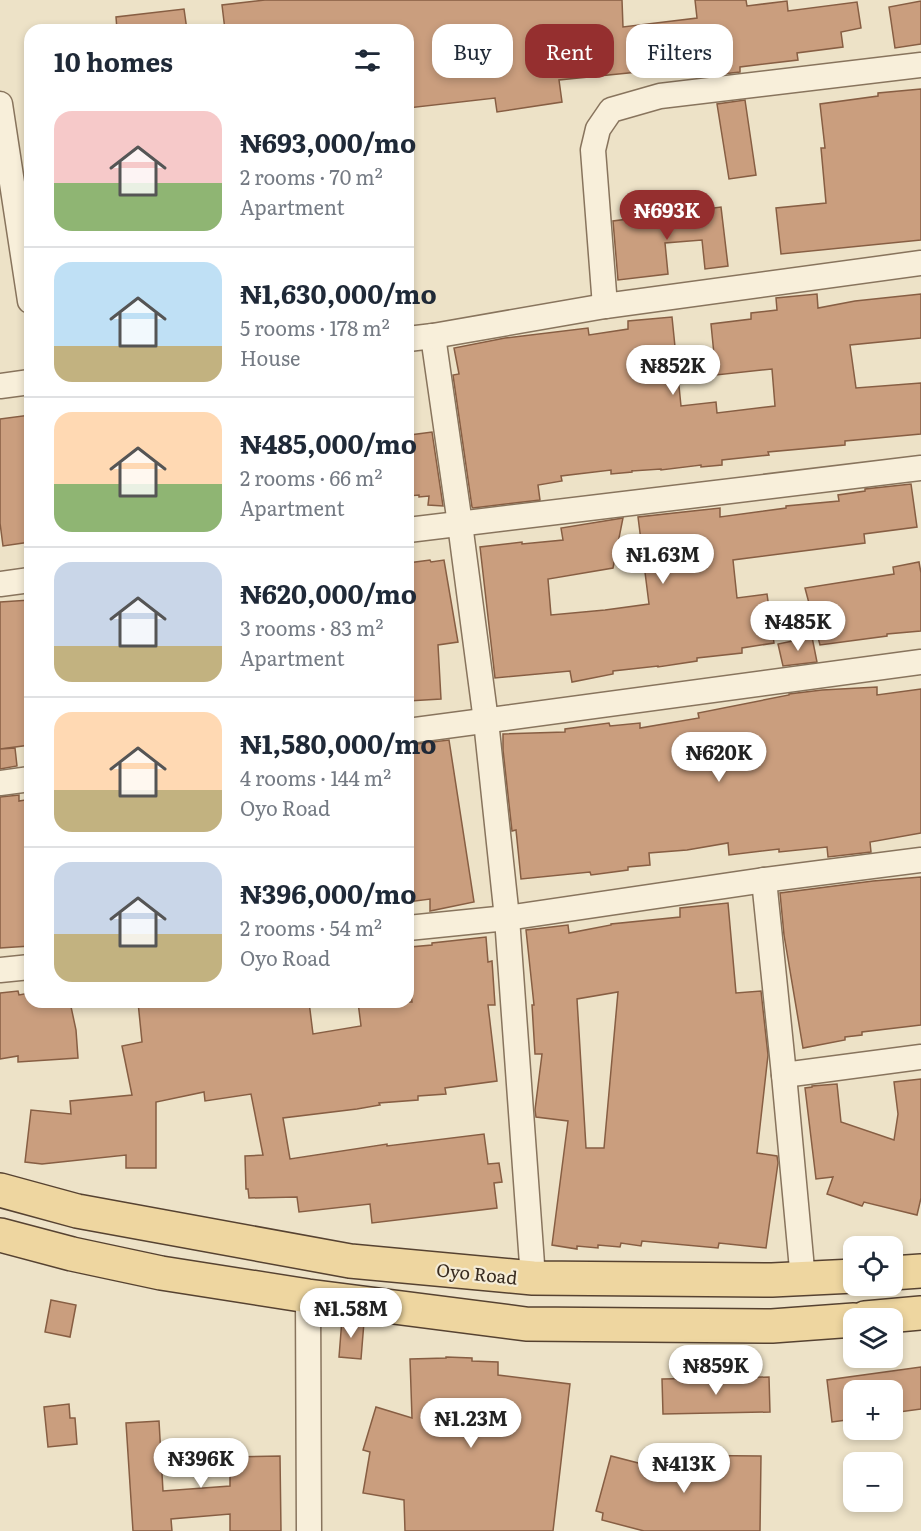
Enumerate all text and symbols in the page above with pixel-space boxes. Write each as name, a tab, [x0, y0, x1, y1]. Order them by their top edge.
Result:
chip: Buy	[432, 24, 513, 78]
chip: Rent	[525, 24, 614, 78]
chip: Filters	[626, 24, 733, 78]
text: 10 homes	[54, 41, 173, 80]
icon: filters	[351, 44, 384, 77]
text: ₦693,000/mo	[240, 122, 416, 161]
icon: home	[102, 135, 174, 207]
text: 2 rooms · 70 m²	[240, 161, 383, 191]
pin: ₦693K	[625, 190, 709, 241]
text: Apartment	[240, 191, 345, 221]
text: ₦693K	[634, 194, 700, 224]
text: ₦1,630,000/mo	[240, 273, 437, 312]
icon: home	[102, 286, 174, 358]
text: 5 rooms · 178 m²	[240, 312, 390, 342]
text: House	[240, 342, 300, 372]
pin: ₦852K	[631, 345, 715, 396]
text: ₦852K	[640, 349, 706, 379]
text: ₦485,000/mo	[240, 423, 417, 462]
icon: home	[102, 436, 174, 508]
text: 2 rooms · 66 m²	[240, 462, 382, 492]
text: Apartment	[240, 492, 345, 522]
pin: ₦1.63M	[614, 534, 712, 585]
text: ₦1.63M	[626, 538, 700, 568]
text: ₦620,000/mo	[240, 573, 417, 612]
icon: home	[102, 586, 174, 658]
pin: ₦485K	[756, 601, 840, 652]
text: ₦485K	[764, 605, 832, 635]
text: 3 rooms · 83 m²	[240, 612, 383, 642]
text: Apartment	[240, 642, 345, 672]
text: ₦1,580,000/mo	[240, 723, 437, 762]
pin: ₦620K	[677, 732, 761, 783]
icon: home	[102, 736, 174, 808]
text: ₦620K	[685, 736, 753, 766]
text: 4 rooms · 144 m²	[240, 762, 391, 792]
text: Oyo Road	[240, 792, 330, 822]
text: ₦396,000/mo	[240, 873, 416, 912]
icon: home	[102, 886, 174, 958]
text: 2 rooms · 54 m²	[240, 912, 382, 942]
text: Oyo Road	[240, 942, 330, 972]
map controls	[843, 1236, 903, 1512]
button: locate	[843, 1236, 903, 1296]
street label: Oyo Road	[435, 1255, 519, 1291]
pin: ₦1.58M	[302, 1288, 400, 1339]
text: ₦1.58M	[314, 1292, 388, 1322]
button: layers	[843, 1308, 903, 1368]
pin: ₦859K	[674, 1345, 758, 1396]
text: ₦859K	[683, 1349, 749, 1379]
button: +	[843, 1380, 903, 1440]
pin: ₦1.23M	[422, 1398, 520, 1449]
text: ₦1.23M	[434, 1402, 508, 1432]
pin: ₦396K	[159, 1438, 243, 1489]
text: ₦396K	[168, 1442, 234, 1472]
pin: ₦413K	[642, 1443, 726, 1494]
text: ₦413K	[652, 1447, 716, 1477]
button: −	[843, 1452, 903, 1512]

